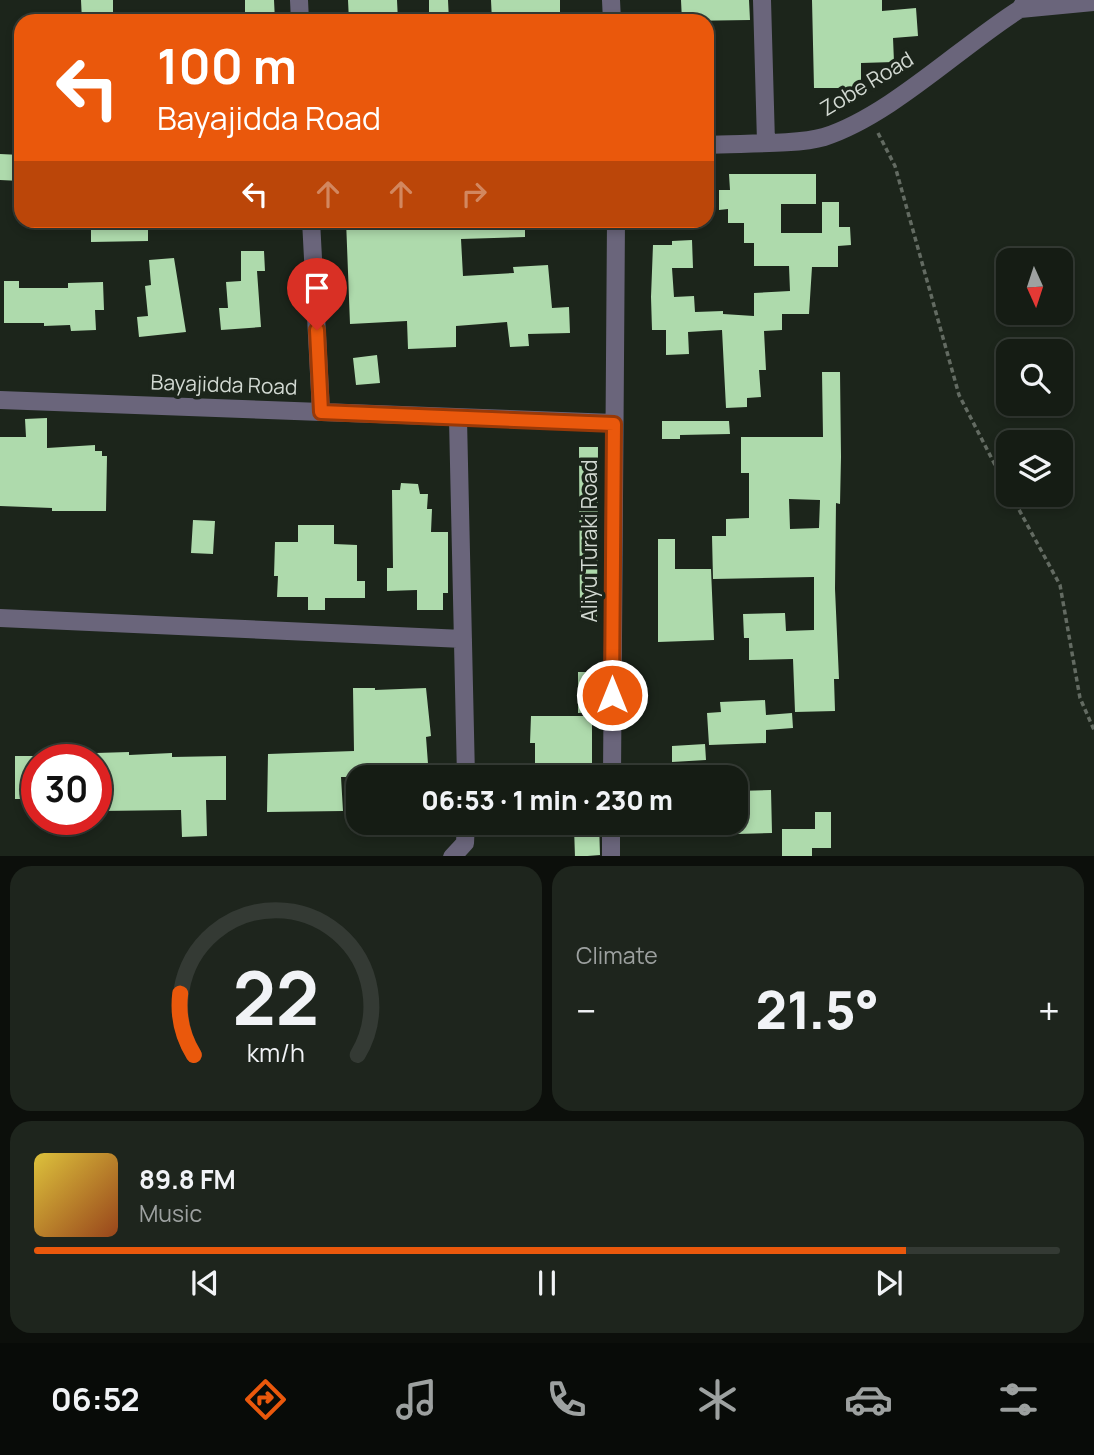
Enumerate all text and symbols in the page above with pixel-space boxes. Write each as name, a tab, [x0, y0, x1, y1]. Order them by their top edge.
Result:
text: 100 m	[157, 32, 297, 99]
icon: left	[42, 42, 133, 133]
street label: Zobe Road	[815, 44, 918, 122]
text: Bayajidda Road	[157, 96, 381, 140]
icon: left	[236, 175, 274, 213]
icon: ahead	[309, 175, 347, 213]
icon: ahead	[382, 175, 420, 213]
icon: right	[455, 175, 493, 213]
north arrow	[996, 248, 1073, 326]
map controls	[996, 248, 1073, 507]
pin	[287, 258, 347, 330]
icon: arrive	[298, 269, 336, 307]
button: search	[996, 339, 1073, 416]
street label: Bayajidda Road	[150, 367, 298, 401]
button: layers	[996, 430, 1073, 507]
street label: Aliyu Turaki Road	[575, 460, 603, 622]
position arrow	[575, 658, 649, 732]
speed limit sign: 30	[21, 744, 112, 835]
text: 06:53 · 1 min · 230 m	[421, 782, 673, 818]
text: Climate	[576, 939, 658, 971]
text: 22	[233, 947, 319, 1047]
text: 21.5°	[756, 974, 879, 1045]
text: −	[576, 984, 597, 1036]
text: +	[1038, 984, 1060, 1036]
text: km/h	[247, 1034, 305, 1069]
text: 89.8 FM	[139, 1161, 236, 1197]
text: Music	[139, 1197, 202, 1229]
icon: previous	[186, 1264, 224, 1302]
icon: pause	[528, 1264, 566, 1302]
icon: next	[870, 1264, 908, 1302]
icon: directions	[241, 1375, 290, 1424]
icon: music	[392, 1375, 441, 1424]
icon: phone	[542, 1375, 591, 1424]
icon: climate	[693, 1375, 742, 1424]
icon: car	[844, 1375, 893, 1424]
icon: filters	[994, 1375, 1043, 1424]
text: 06:52	[51, 1377, 140, 1421]

